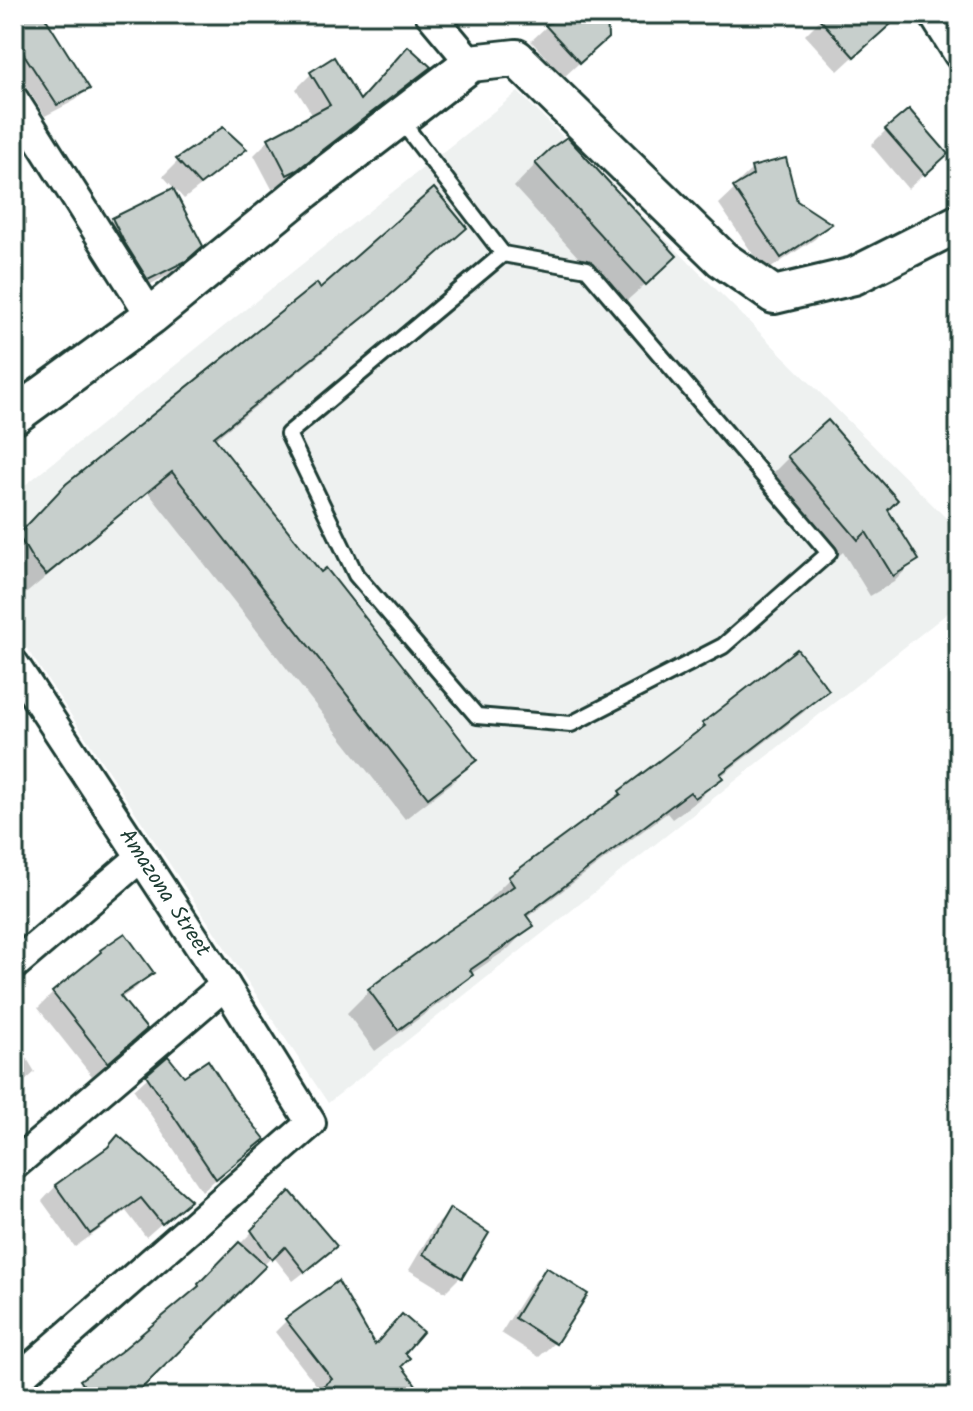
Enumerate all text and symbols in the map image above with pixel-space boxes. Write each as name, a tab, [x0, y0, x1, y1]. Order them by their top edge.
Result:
street label: Amazona Street	[109, 822, 220, 965]

